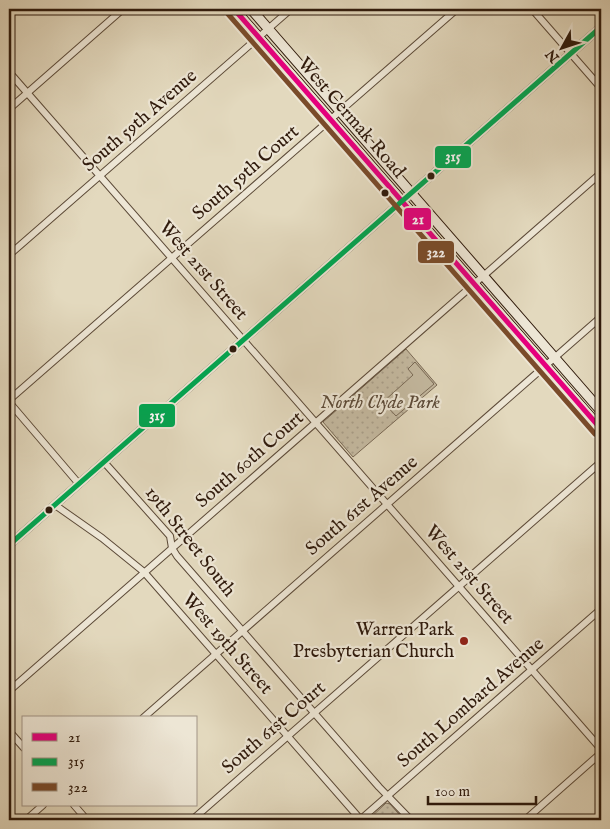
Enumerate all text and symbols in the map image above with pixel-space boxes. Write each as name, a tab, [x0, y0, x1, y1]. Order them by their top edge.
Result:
north arrow	[538, 22, 588, 72]
text: N	[542, 45, 564, 67]
street label: West Cermak Road	[292, 53, 411, 184]
street label: South 59th Avenue	[78, 64, 203, 177]
street label: South 59th Court	[188, 120, 305, 226]
line badge: 315	[434, 145, 472, 169]
text: 315	[445, 148, 461, 166]
unlabelled marker	[426, 171, 436, 181]
unlabelled marker	[380, 188, 390, 198]
line badge: 21	[403, 207, 432, 231]
text: 21	[412, 211, 424, 229]
street label: West 21st Street	[153, 216, 253, 326]
line badge: 322	[417, 240, 455, 264]
text: 322	[427, 244, 446, 262]
unlabelled marker	[228, 344, 238, 354]
park label: North Clyde Park	[320, 391, 440, 415]
line badge: 315	[138, 403, 176, 428]
street label: South 60th Court	[191, 406, 309, 514]
text: 315	[149, 407, 165, 425]
street label: South 61st Avenue	[301, 451, 423, 561]
street label: 19th Street South	[139, 482, 241, 602]
unlabelled marker	[44, 505, 54, 515]
street label: West 21st Street	[419, 520, 519, 630]
street label: West 19th Street	[176, 588, 278, 700]
place label: Warren Park Presbyterian Church	[293, 618, 455, 664]
street label: South Lombard Avenue	[393, 632, 550, 773]
marker: Warren Park Presbyterian Church	[458, 635, 470, 647]
street label: South 61st Court	[217, 676, 331, 780]
legend	[22, 716, 198, 806]
text: 21	[68, 728, 81, 747]
text: 315	[68, 752, 85, 771]
scale bar	[428, 774, 535, 806]
text: 322	[68, 778, 88, 797]
text: 100 m	[435, 782, 471, 801]

